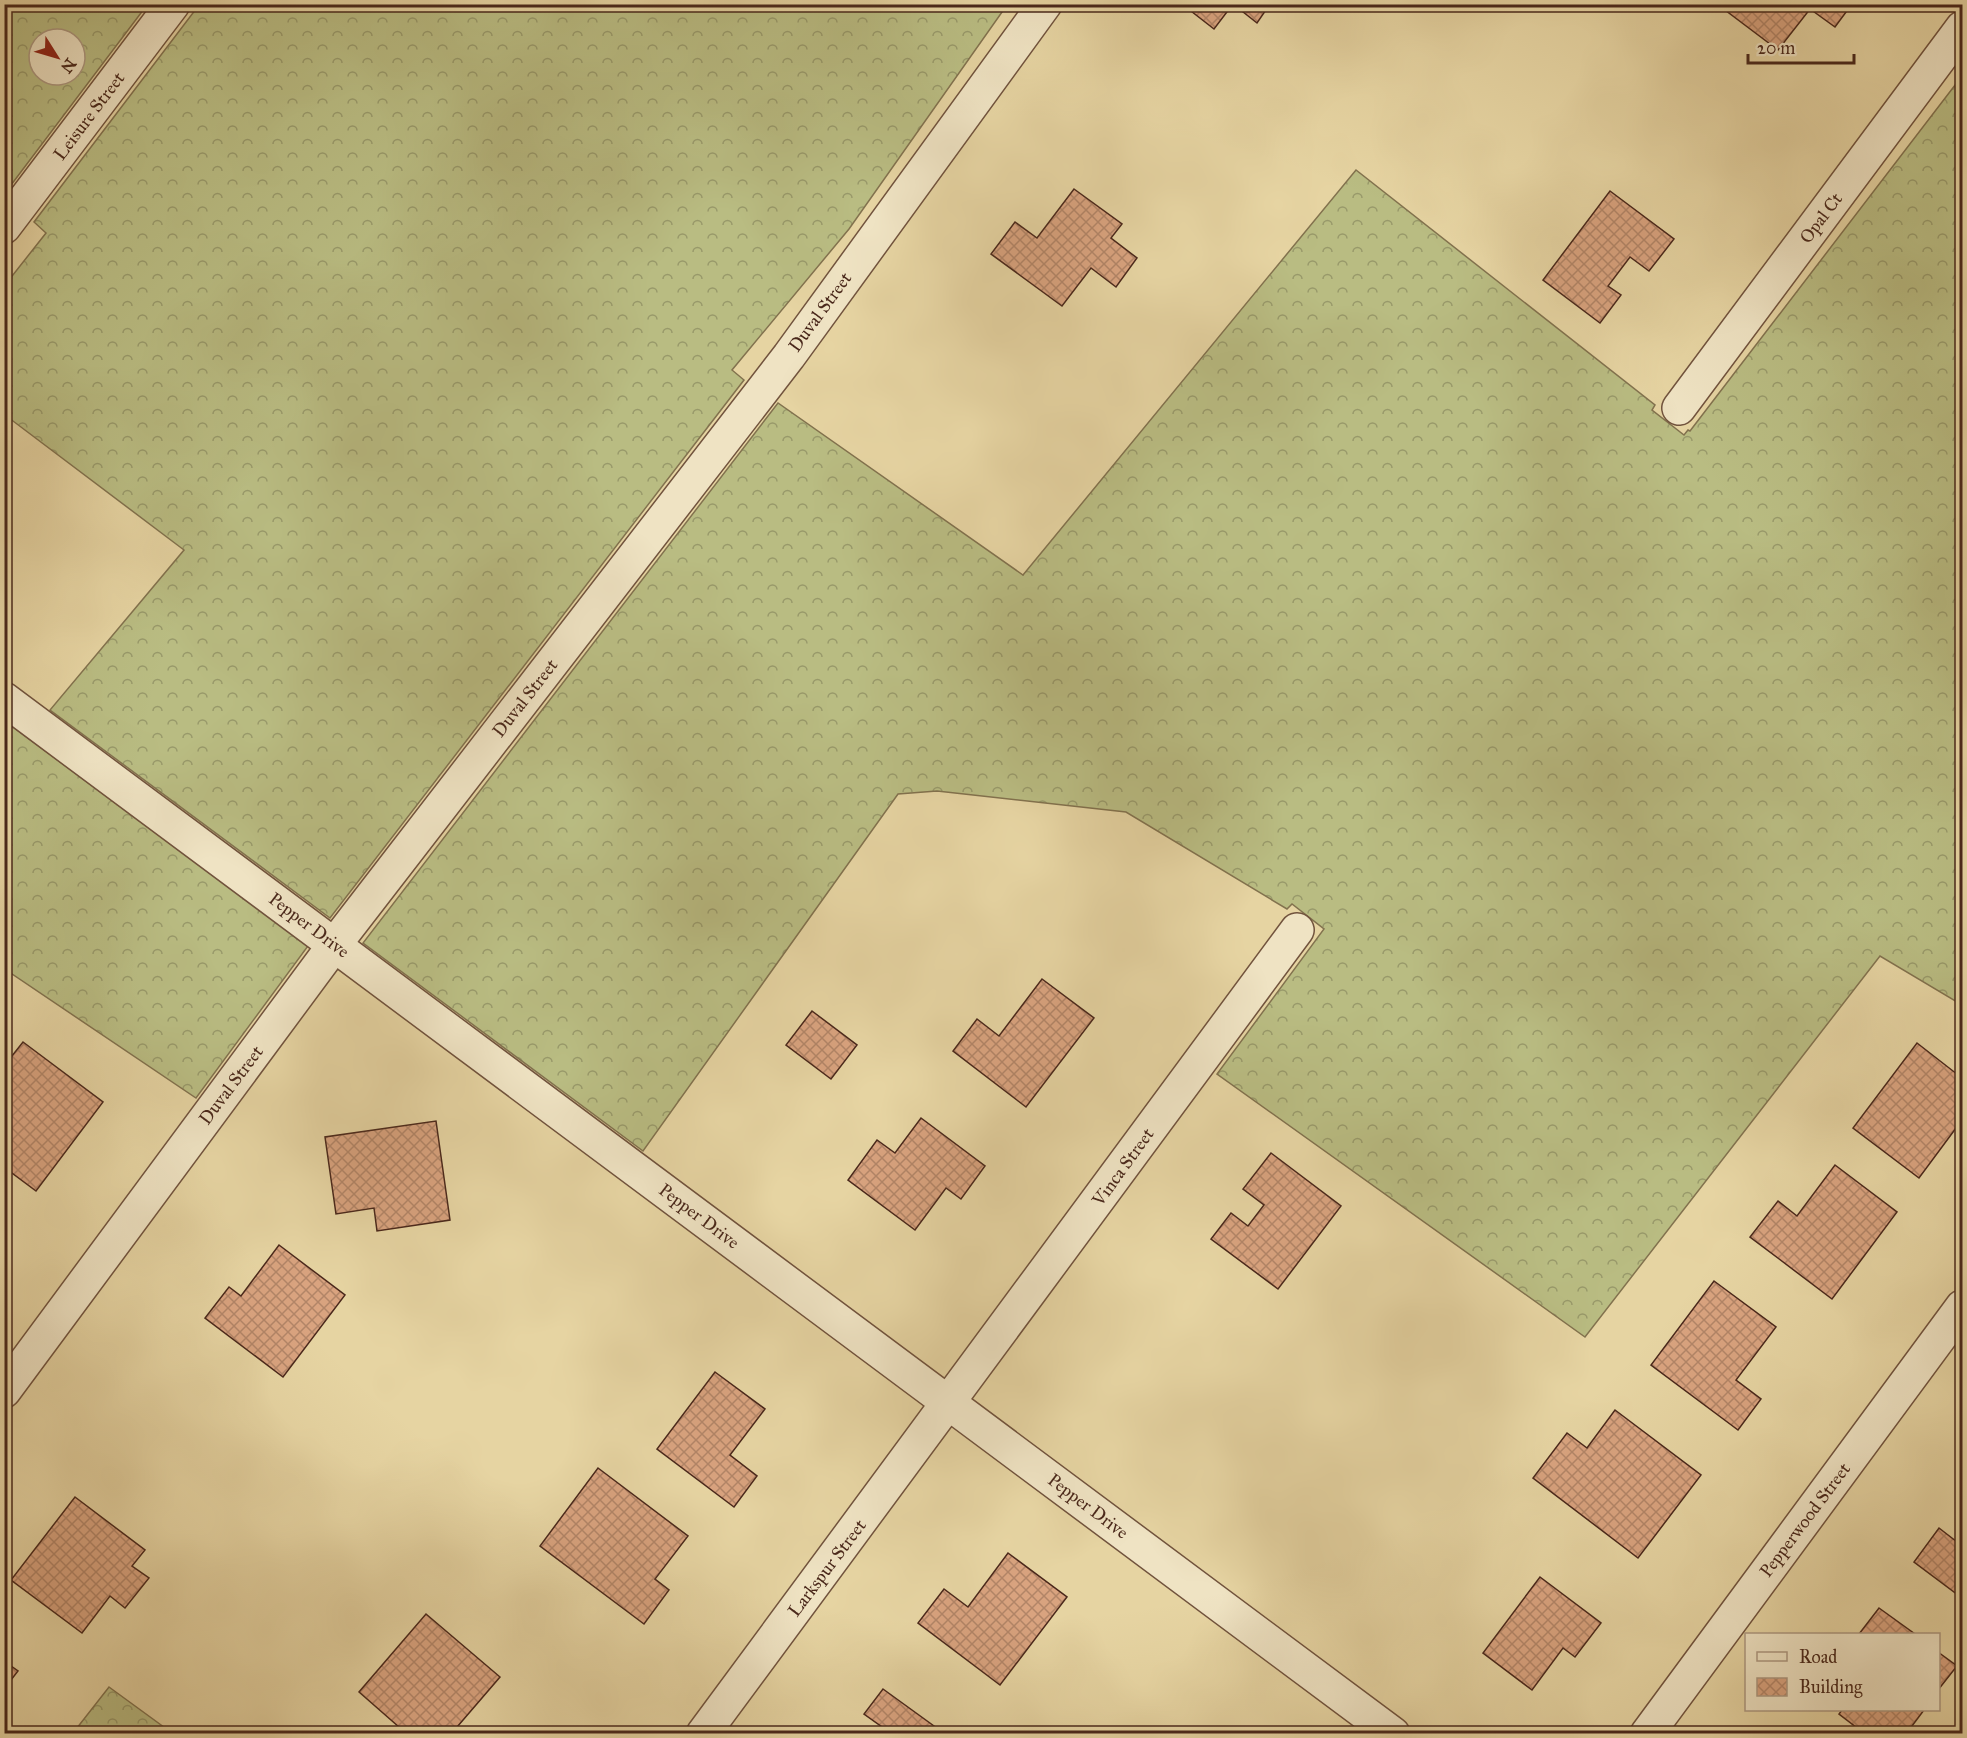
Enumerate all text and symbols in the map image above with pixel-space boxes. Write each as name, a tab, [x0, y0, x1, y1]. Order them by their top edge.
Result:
north arrow	[27, 27, 87, 87]
scale bar	[1748, 27, 1854, 65]
text: 20 m	[1757, 37, 1795, 59]
text: N	[57, 55, 80, 77]
street label: Leisure Street	[49, 67, 130, 164]
street label: Opal Ct	[1795, 188, 1848, 248]
street label: Duval Street	[784, 267, 857, 356]
street label: Duval Street	[488, 654, 563, 742]
street label: Pepper Drive	[264, 888, 354, 962]
street label: Duval Street	[194, 1041, 268, 1129]
street label: Vinca Street	[1087, 1123, 1159, 1211]
street label: Pepper Drive	[654, 1179, 744, 1253]
street label: Pepperwood Street	[1755, 1458, 1856, 1582]
street label: Pepper Drive	[1043, 1469, 1133, 1543]
street label: Larkspur Street	[783, 1514, 871, 1621]
legend	[1745, 1633, 1940, 1711]
text: Road	[1799, 1646, 1837, 1668]
text: Building	[1799, 1676, 1863, 1699]

